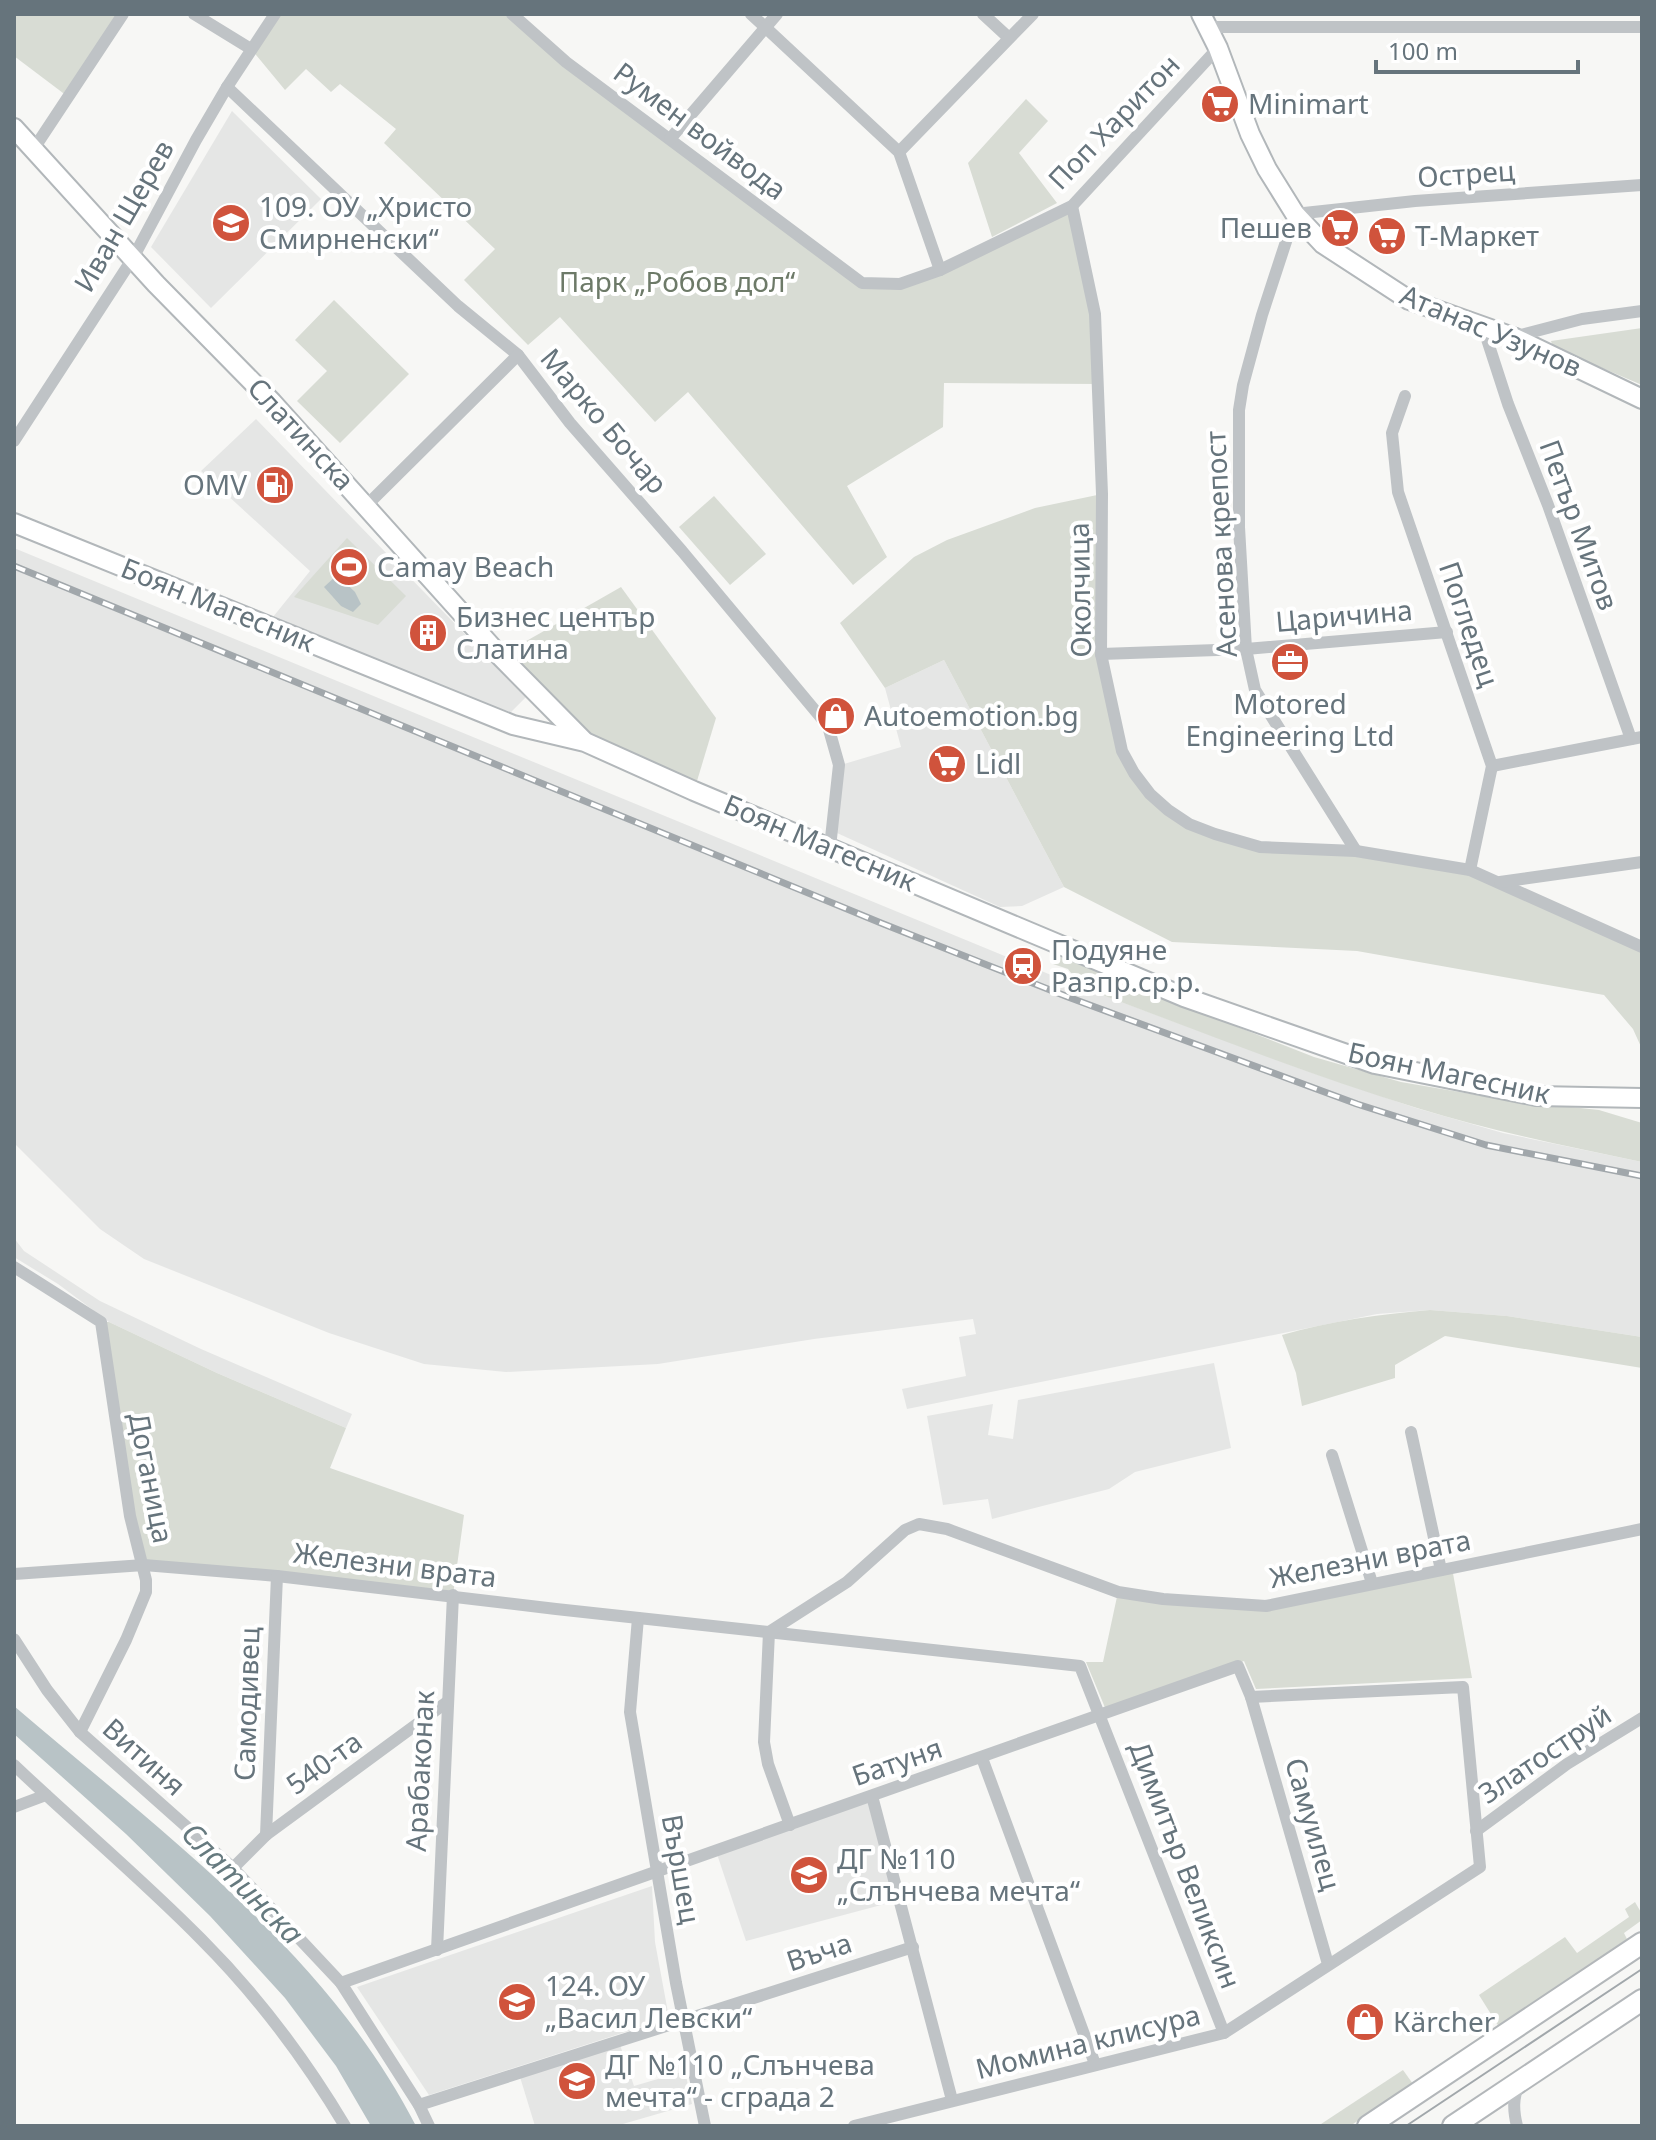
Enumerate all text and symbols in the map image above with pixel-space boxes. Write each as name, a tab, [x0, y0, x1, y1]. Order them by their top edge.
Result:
scale bar	[1376, 24, 1578, 74]
text: 100 m	[1388, 34, 1458, 67]
street label: Поп Харитон	[1039, 45, 1187, 197]
street label: Румен войвода	[606, 53, 795, 208]
supermarket icon: Minimart	[1199, 83, 1241, 125]
place label: Minimart	[1248, 84, 1369, 122]
street label: Иван Щерев	[64, 133, 182, 298]
street label: Острец	[1416, 151, 1516, 195]
place label: 109. ОУ „Христо Смирненски“	[259, 187, 472, 257]
school or university icon: 109. ОУ „Христо Смирненски“	[210, 202, 252, 244]
supermarket icon: Пешев	[1319, 207, 1361, 249]
place label: Пешев	[1220, 208, 1312, 246]
supermarket icon: Т-Маркет	[1366, 215, 1408, 257]
place label: Т-Маркет	[1415, 216, 1539, 254]
park label: Парк „Робов дол“	[559, 262, 795, 300]
street label: Атанас Узунов	[1395, 275, 1588, 385]
street label: Марко Бочар	[533, 340, 677, 501]
street label: Слатинска	[240, 369, 364, 498]
street label: Асенова крепост	[1195, 430, 1245, 658]
street label: Петър Митов	[1532, 434, 1628, 615]
fuel station icon: OMV	[254, 464, 296, 506]
place label: OMV	[183, 465, 247, 503]
street label: Околчица	[1059, 522, 1099, 658]
sports icon: Camay Beach	[328, 546, 370, 588]
place label: Camay Beach	[377, 547, 554, 585]
street label: Боян Магесник	[116, 548, 321, 660]
street label: Погледец	[1431, 556, 1509, 691]
street label: Царичина	[1274, 590, 1414, 640]
place label: Бизнес център Слатина	[456, 597, 655, 667]
building icon: Бизнес център Слатина	[407, 612, 449, 654]
office icon: Motored Engineering Ltd	[1269, 641, 1311, 683]
place label: Motored Engineering Ltd	[1186, 684, 1394, 754]
shop icon: Autoemotion.bg	[815, 695, 857, 737]
place label: Autoemotion.bg	[864, 696, 1079, 734]
supermarket icon: Lidl	[926, 743, 968, 785]
place label: Lidl	[975, 744, 1021, 782]
street label: Боян Магесник	[718, 784, 923, 900]
place label: Подуяне Разпр.ср.р.	[1051, 930, 1201, 1000]
station icon: Подуяне Разпр.ср.р.	[1002, 945, 1044, 987]
street label: Боян Магесник	[1345, 1032, 1554, 1112]
street label: Доганица	[121, 1409, 183, 1546]
street label: Железни врата	[1266, 1520, 1474, 1596]
street label: Железни врата	[291, 1533, 499, 1595]
street label: Самодивец	[224, 1626, 268, 1782]
street label: Арабаконак	[396, 1689, 442, 1852]
street label: Златоструй	[1471, 1695, 1618, 1811]
street label: Витиня	[95, 1709, 194, 1804]
street label: 540-та	[278, 1722, 369, 1803]
street label: Батуня	[846, 1728, 947, 1794]
street label: Димитър Великсин	[1121, 1736, 1251, 1994]
street label: Самуилец	[1277, 1753, 1351, 1894]
street label: Вършец	[654, 1811, 710, 1926]
water label: Слатинска	[173, 1813, 313, 1953]
place label: ДГ №110 „Слънчева мечта“	[837, 1839, 1080, 1909]
school or university icon: ДГ №110 „Слънчева мечта“	[788, 1854, 830, 1896]
street label: Въча	[781, 1923, 856, 1979]
place label: 124. ОУ „Васил Левски“	[545, 1966, 752, 2036]
school or university icon: 124. ОУ „Васил Левски“	[496, 1981, 538, 2023]
street label: Момина клисура	[971, 1995, 1204, 2087]
shop icon: Кärcher	[1344, 2001, 1386, 2043]
place label: Кärcher	[1393, 2002, 1496, 2040]
place label: ДГ №110 „Слънчева мечта“ - сграда 2	[605, 2045, 875, 2115]
school or university icon: ДГ №110 „Слънчева мечта“ - сграда 2	[556, 2060, 598, 2102]

